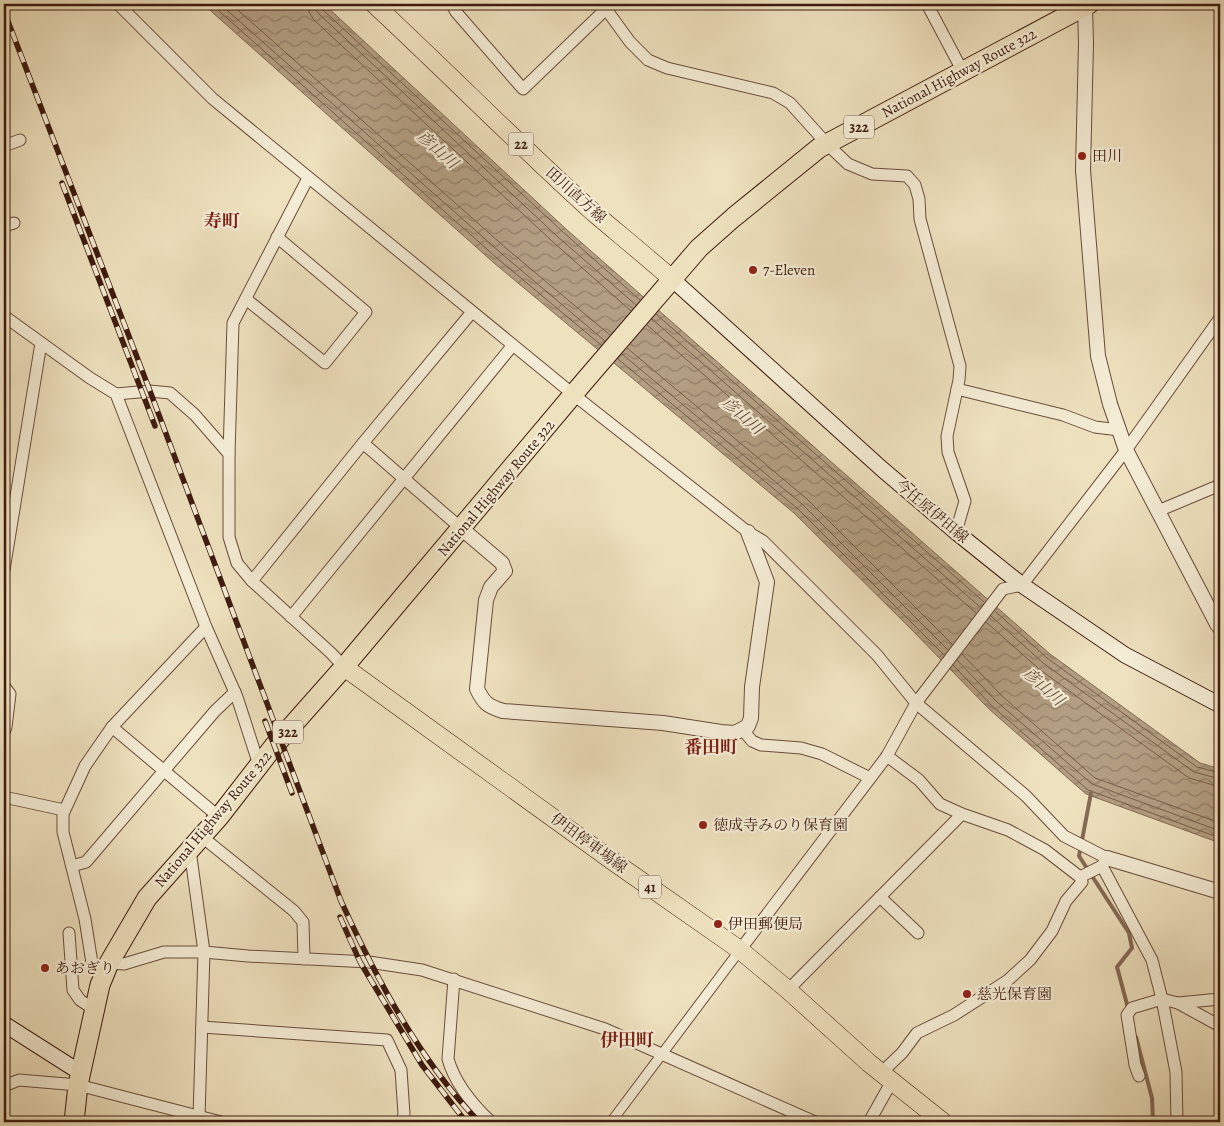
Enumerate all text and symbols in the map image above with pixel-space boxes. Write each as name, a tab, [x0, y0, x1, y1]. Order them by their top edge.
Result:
street label: National Highway Route 322	[878, 24, 1040, 122]
road number: 322	[844, 115, 874, 138]
water label: 彦山川	[412, 126, 464, 175]
road number: 22	[508, 132, 534, 156]
place label: 田川	[1092, 146, 1122, 166]
marker: 田川	[1076, 150, 1088, 162]
street label: 田川直方線	[541, 162, 611, 228]
district label: 寿町	[204, 209, 240, 233]
place label: 7-Eleven	[763, 260, 815, 280]
marker: 7-Eleven	[747, 264, 759, 276]
water label: 彦山川	[717, 392, 769, 441]
street label: National Highway Route 322	[433, 415, 559, 561]
street label: 今任原伊田線	[891, 474, 973, 548]
water label: 彦山川	[1018, 663, 1070, 712]
road number: 322	[273, 720, 303, 744]
district label: 番田町	[684, 735, 738, 759]
street label: National Highway Route 322	[150, 746, 276, 892]
street label: 伊田停車場線	[547, 808, 631, 878]
place label: 徳成寺みのり保育園	[713, 815, 848, 835]
marker: 徳成寺みのり保育園	[697, 819, 709, 831]
road number: 41	[639, 876, 661, 899]
place label: 伊田郵便局	[728, 914, 803, 934]
marker: 伊田郵便局	[712, 918, 724, 930]
place label: あおぎり	[55, 958, 115, 978]
marker: あおぎり	[39, 962, 51, 974]
place label: 慈光保育園	[977, 984, 1052, 1004]
marker: 慈光保育園	[961, 988, 973, 1000]
district label: 伊田町	[600, 1028, 654, 1052]

